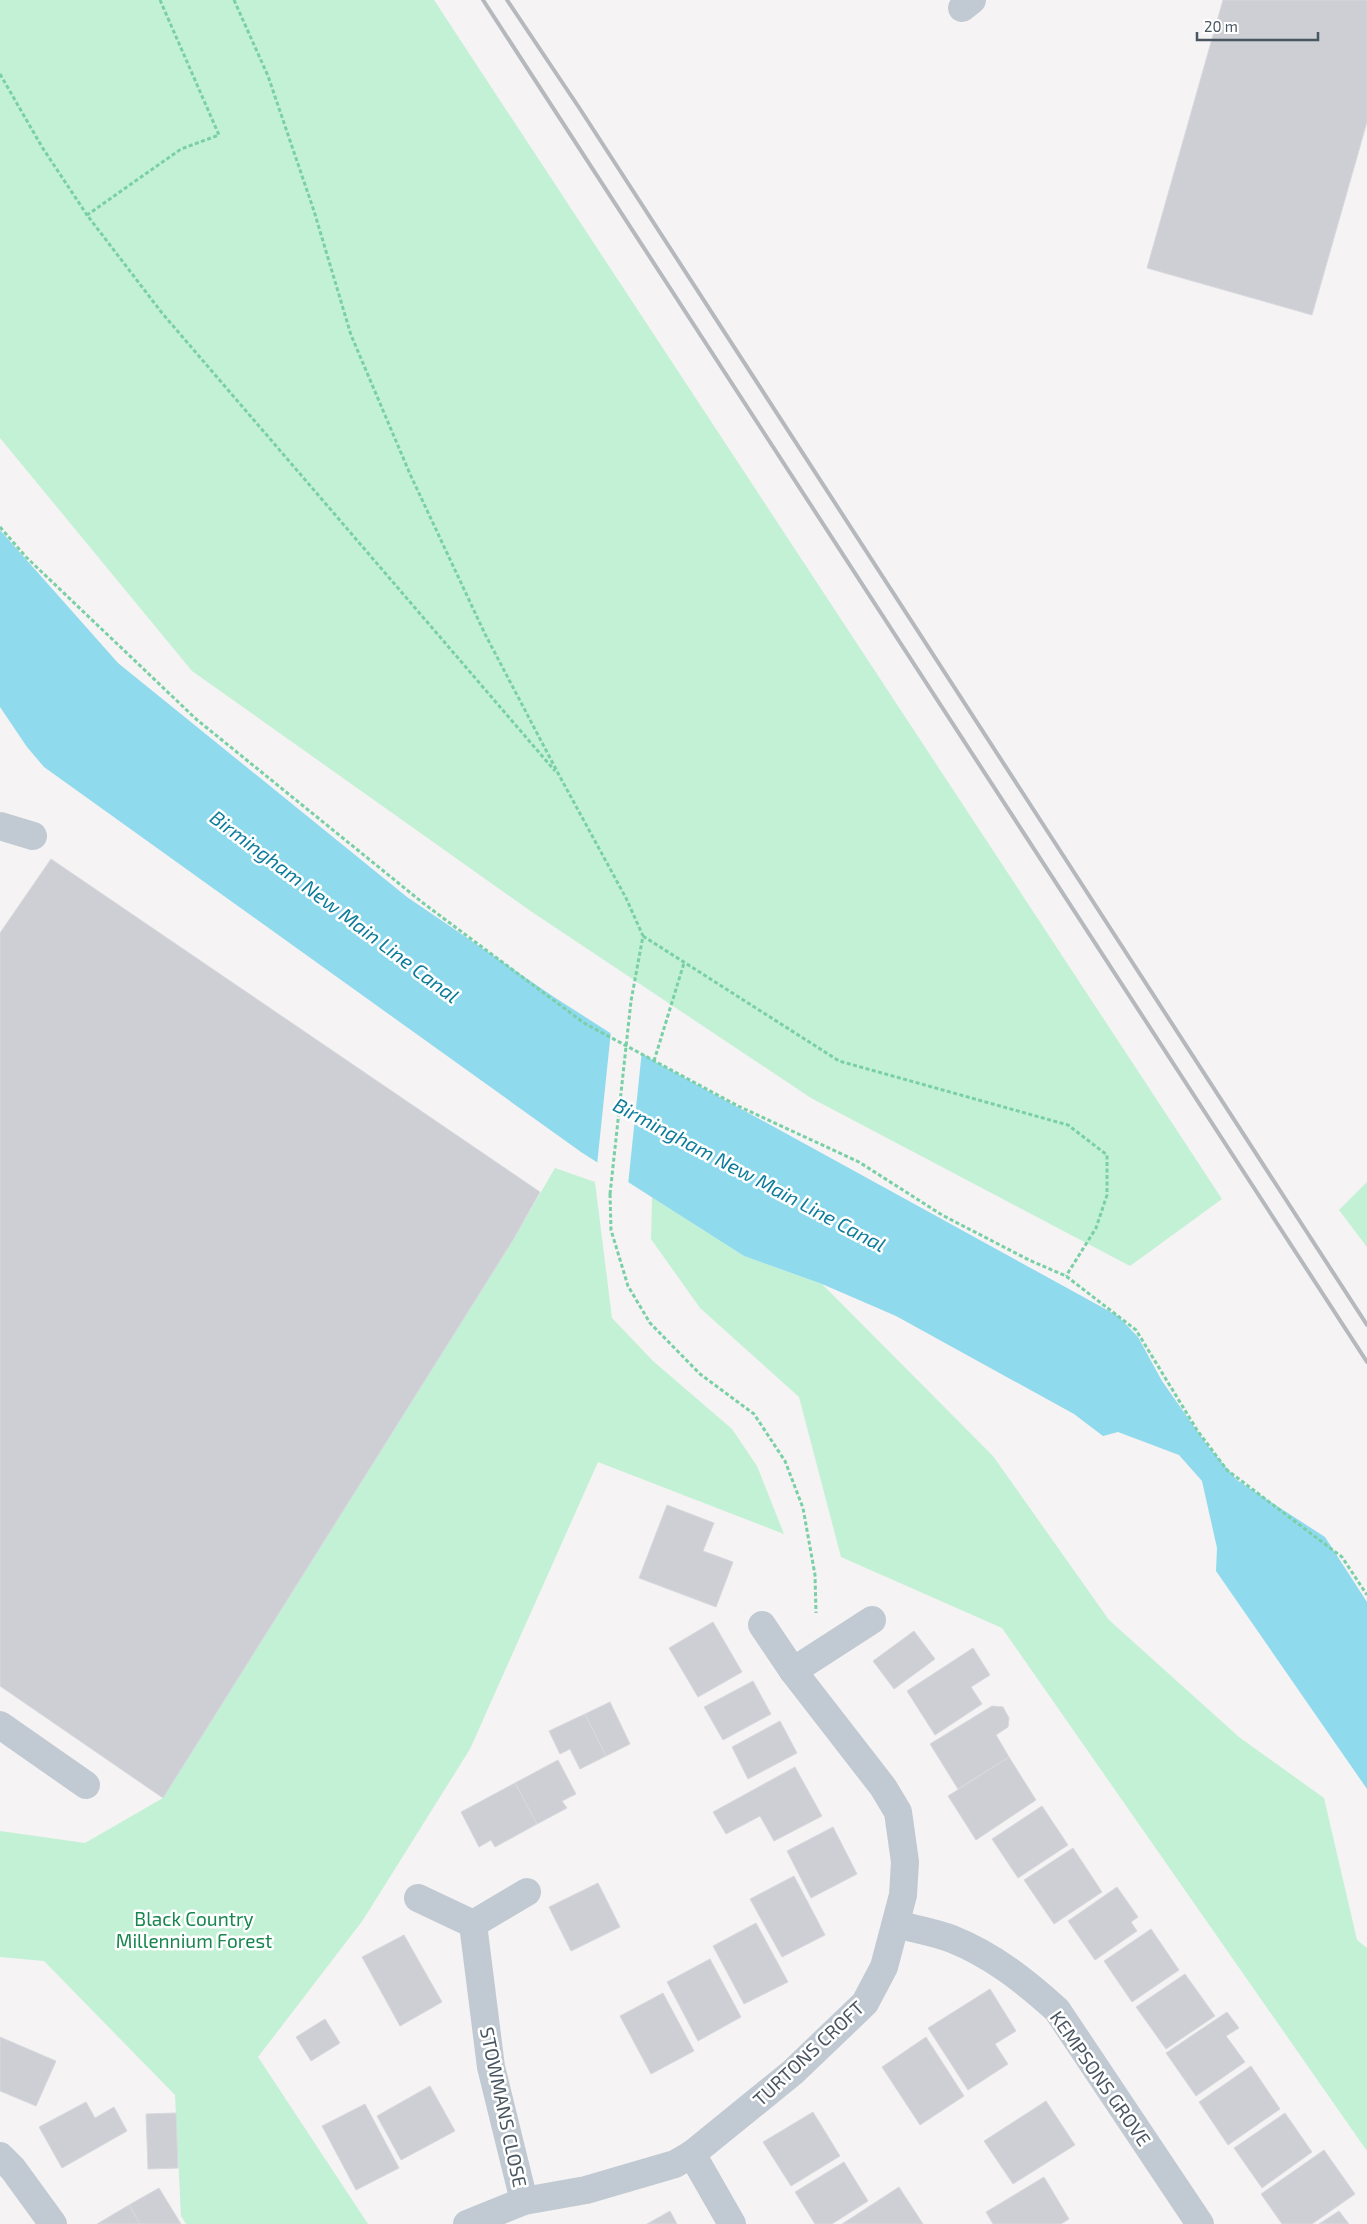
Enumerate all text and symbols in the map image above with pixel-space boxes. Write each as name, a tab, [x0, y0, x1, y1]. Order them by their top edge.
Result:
scale bar	[1197, 10, 1318, 42]
text: 20 m	[1204, 17, 1238, 35]
water label: Birmingham New Main Line Canal	[206, 805, 464, 1007]
water label: Birmingham New Main Line Canal	[610, 1092, 890, 1256]
park label: Black Country Millennium Forest	[116, 1907, 272, 1952]
street label: TURTONS CROFT	[748, 1996, 868, 2110]
street label: KEMPSONS GROVE	[1046, 2006, 1156, 2150]
street label: STOWMANS CLOSE	[476, 2025, 532, 2189]

